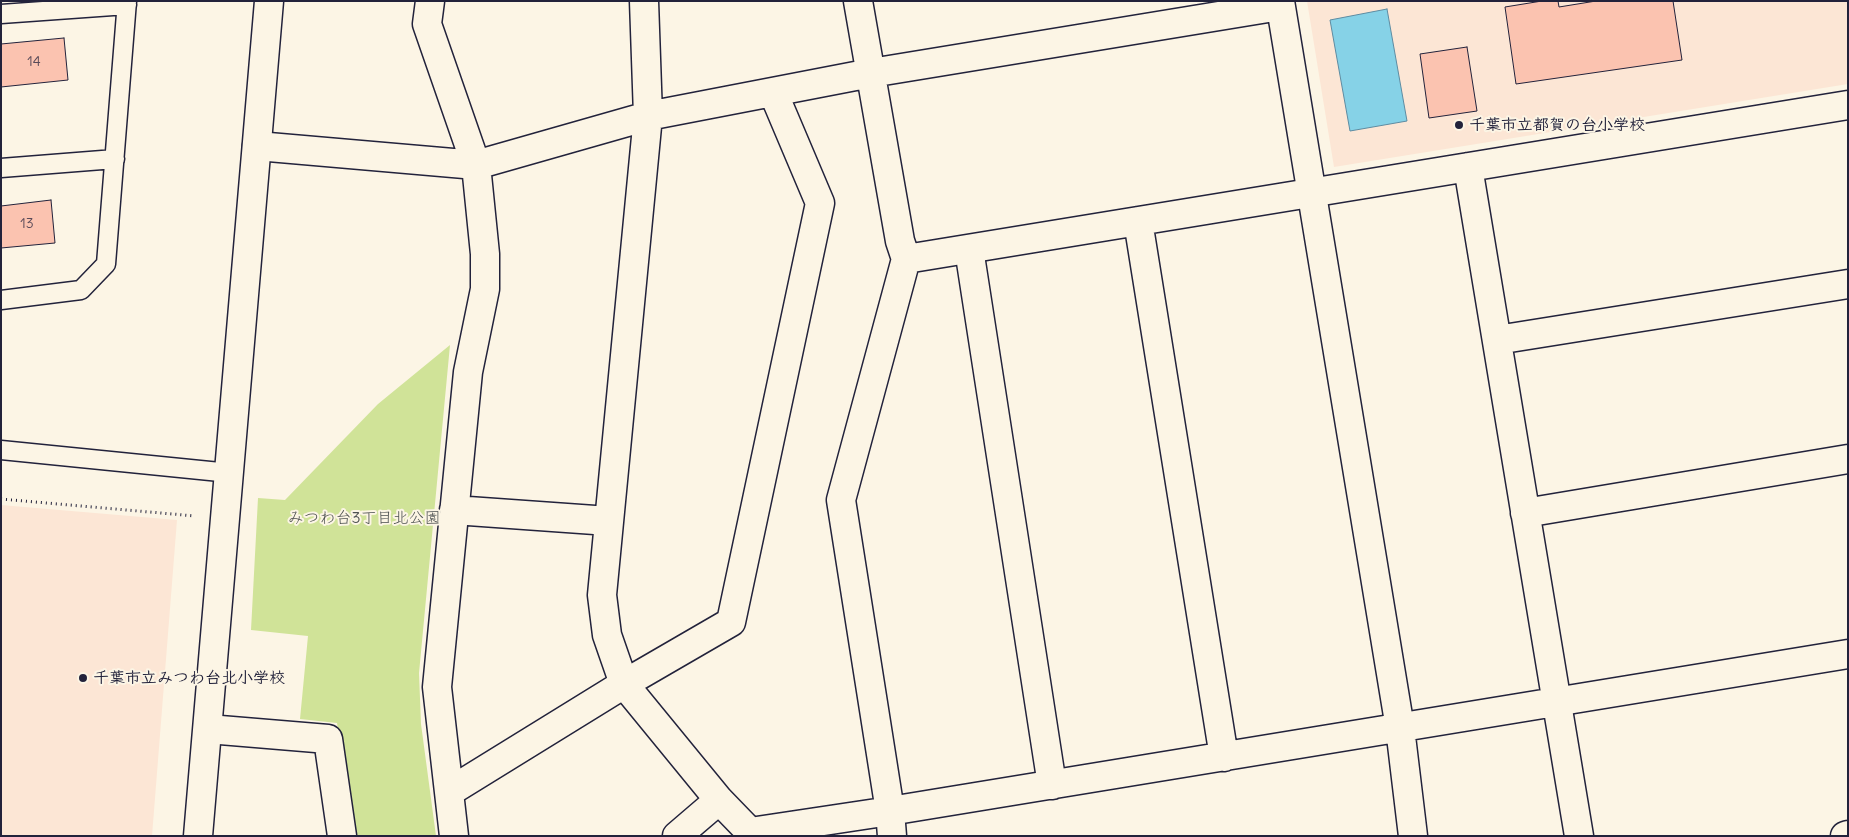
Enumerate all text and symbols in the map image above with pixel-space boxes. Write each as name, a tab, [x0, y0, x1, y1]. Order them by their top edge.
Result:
house number: 14	[27, 54, 41, 70]
place label: 千葉市立都賀の台小学校	[1469, 115, 1645, 135]
marker: 千葉市立都賀の台小学校	[1453, 119, 1465, 131]
house number: 13	[20, 216, 34, 232]
park label: みつわ台3丁目北公園	[287, 508, 441, 528]
place label: 千葉市立みつわ台北小学校	[93, 668, 285, 688]
marker: 千葉市立みつわ台北小学校	[77, 672, 89, 684]

